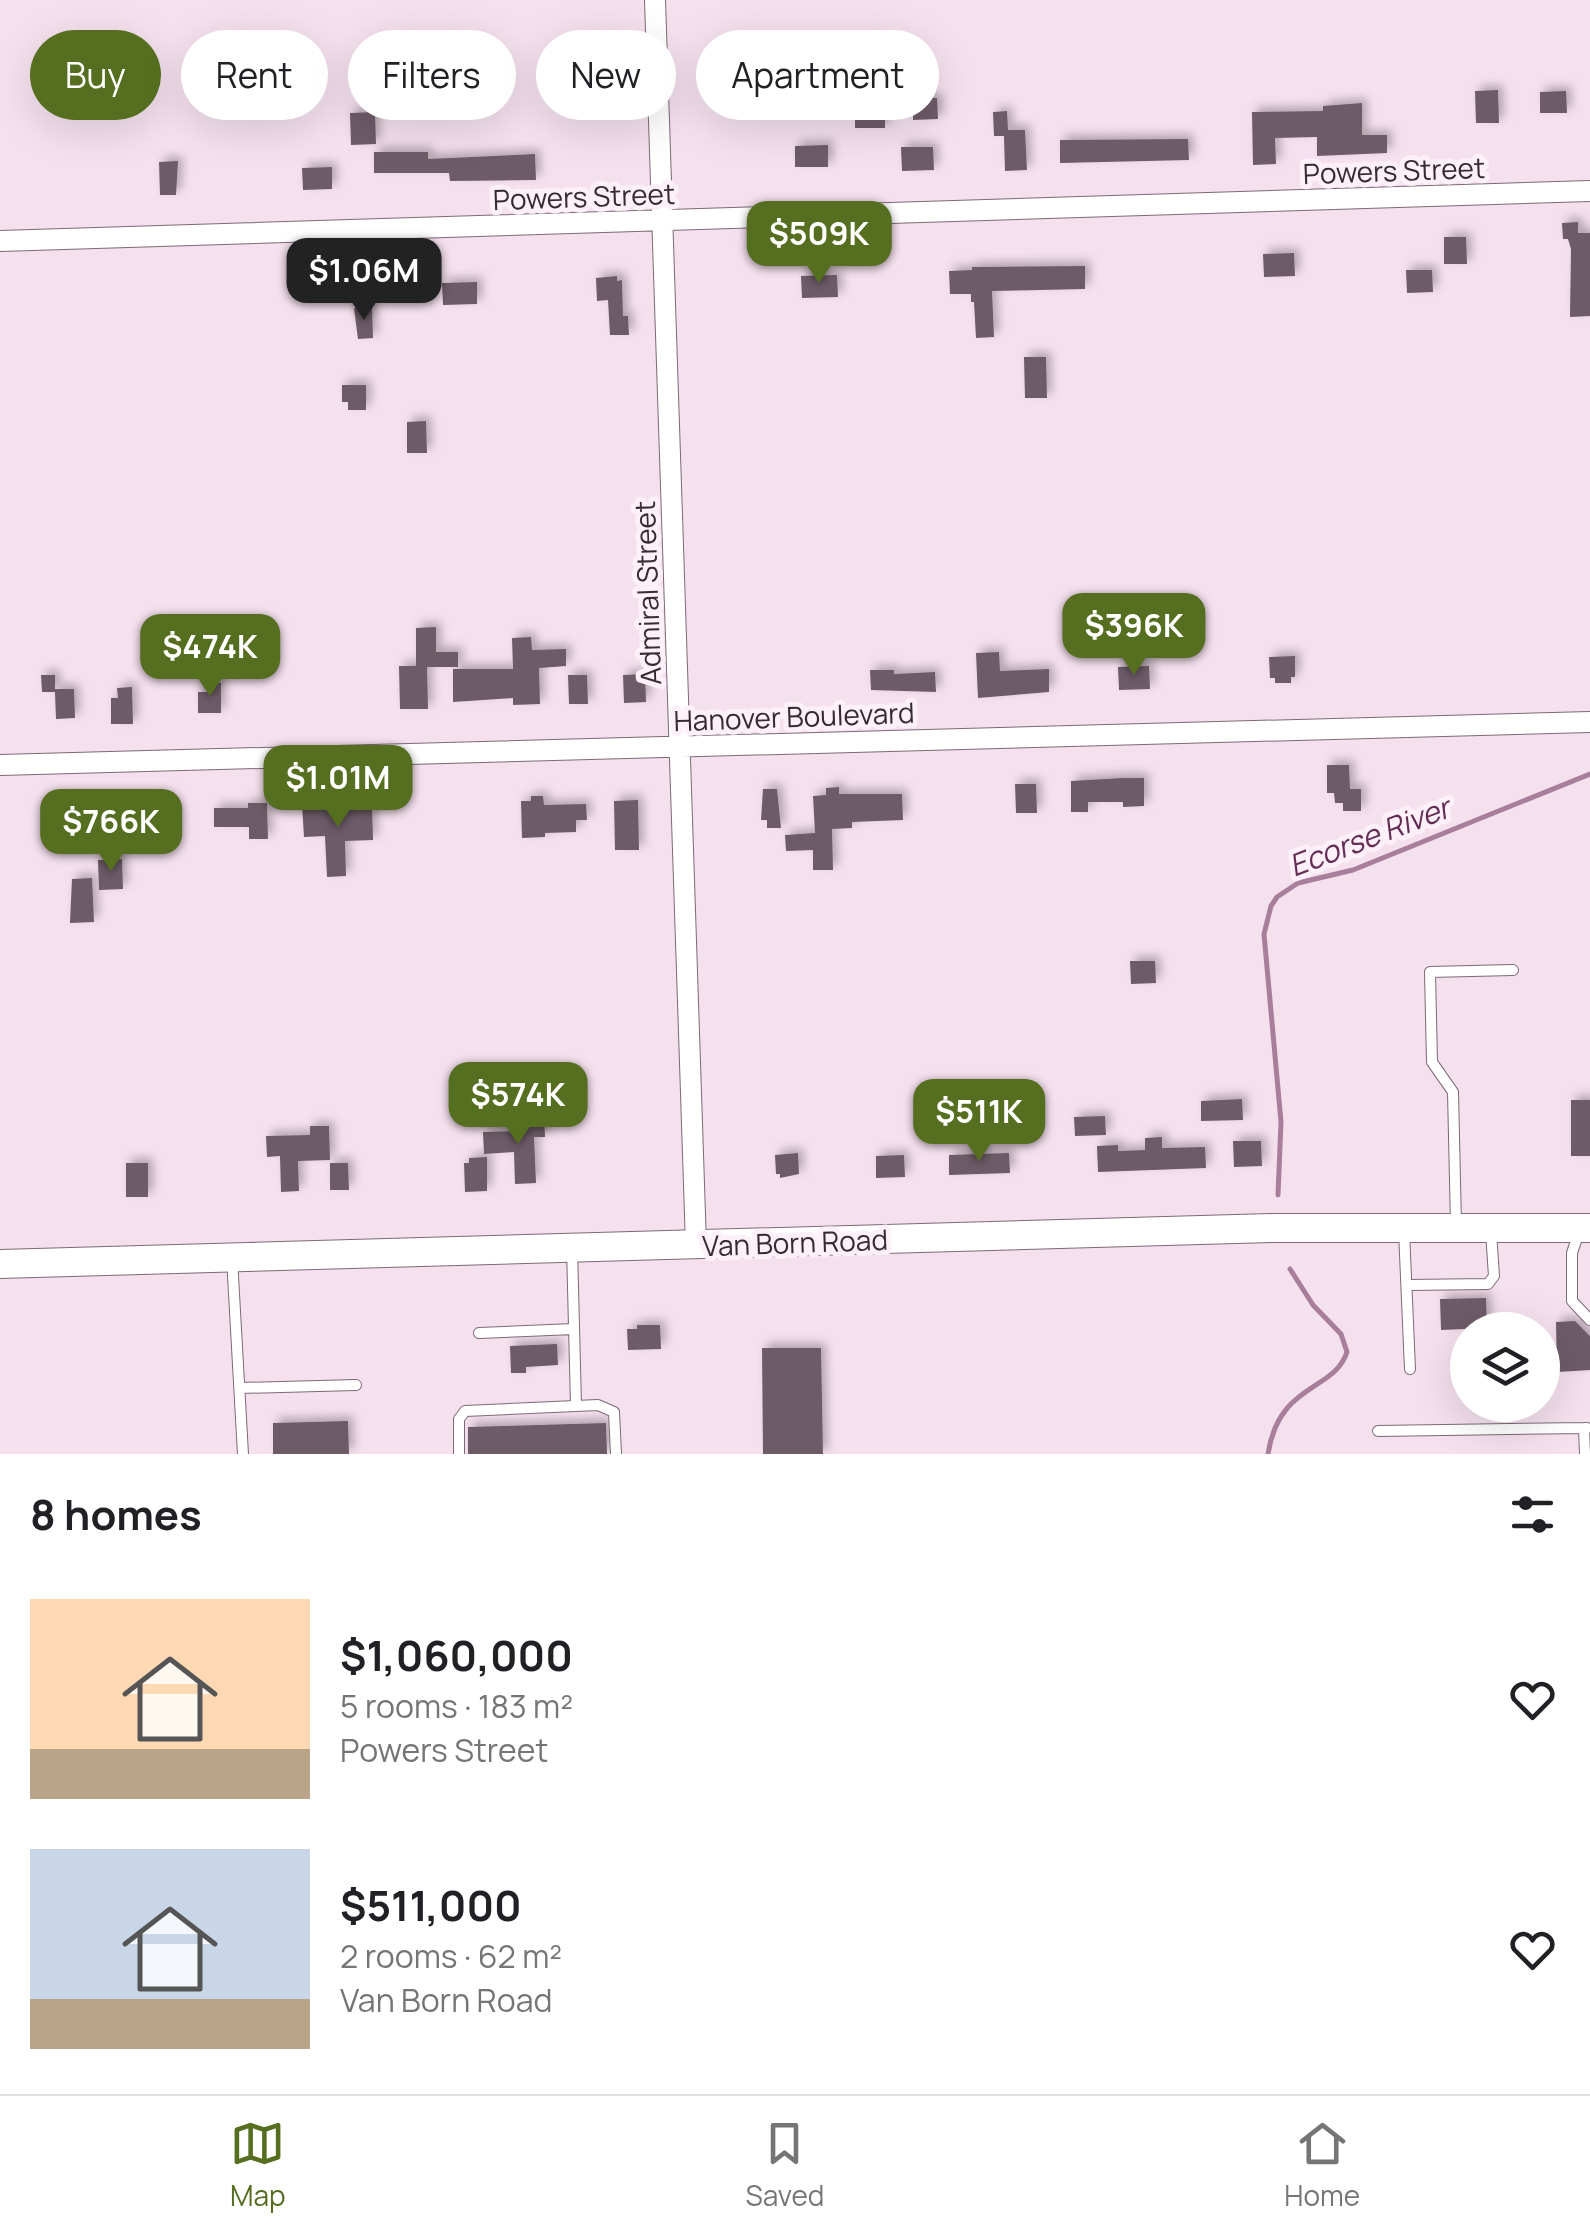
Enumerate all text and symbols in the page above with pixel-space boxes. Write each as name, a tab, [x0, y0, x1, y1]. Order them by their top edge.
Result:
chip: Buy	[30, 30, 161, 120]
chip: Rent	[181, 30, 328, 120]
chip: Filters	[348, 30, 516, 120]
chip: New	[536, 30, 676, 120]
chip: Apartment	[696, 30, 939, 120]
street label: Powers Street	[1302, 148, 1486, 192]
street label: Powers Street	[492, 174, 676, 218]
pin: $509K	[749, 201, 889, 286]
text: $509K	[769, 211, 869, 255]
pin: $1.06M	[283, 238, 445, 323]
text: $1.06M	[309, 248, 419, 292]
street label: Admiral Street	[625, 500, 669, 686]
pin: $396K	[1064, 593, 1204, 678]
text: $396K	[1084, 603, 1184, 647]
pin: $474K	[140, 614, 280, 699]
text: $474K	[162, 624, 258, 668]
street label: Hanover Boulevard	[673, 693, 915, 739]
pin: $1.01M	[257, 745, 419, 830]
text: $1.01M	[286, 755, 390, 799]
water label: Ecorse River	[1283, 785, 1459, 885]
pin: $766K	[41, 789, 181, 874]
text: $766K	[62, 799, 160, 843]
pin: $574K	[448, 1062, 588, 1147]
text: $574K	[471, 1072, 565, 1116]
pin: $511K	[909, 1079, 1049, 1164]
text: $511K	[935, 1089, 1023, 1133]
street label: Van Born Road	[701, 1220, 889, 1264]
map controls	[1450, 1312, 1560, 1422]
button: layers	[1450, 1312, 1560, 1422]
text: 8 homes	[30, 1485, 202, 1543]
icon: filters	[1505, 1487, 1560, 1542]
text: $1,060,000	[340, 1626, 573, 1684]
icon: home	[110, 1639, 230, 1759]
icon: heart	[1505, 1672, 1560, 1727]
text: 5 rooms · 183 m²	[340, 1684, 573, 1728]
text: Powers Street	[340, 1728, 548, 1772]
text: $511,000	[340, 1876, 522, 1934]
icon: home	[110, 1889, 230, 2009]
icon: heart	[1505, 1922, 1560, 1977]
text: 2 rooms · 62 m²	[340, 1934, 562, 1978]
text: Van Born Road	[340, 1978, 552, 2022]
tab: Map	[230, 2116, 286, 2214]
tab: Saved	[746, 2116, 824, 2214]
tab: Home	[1284, 2116, 1360, 2214]

